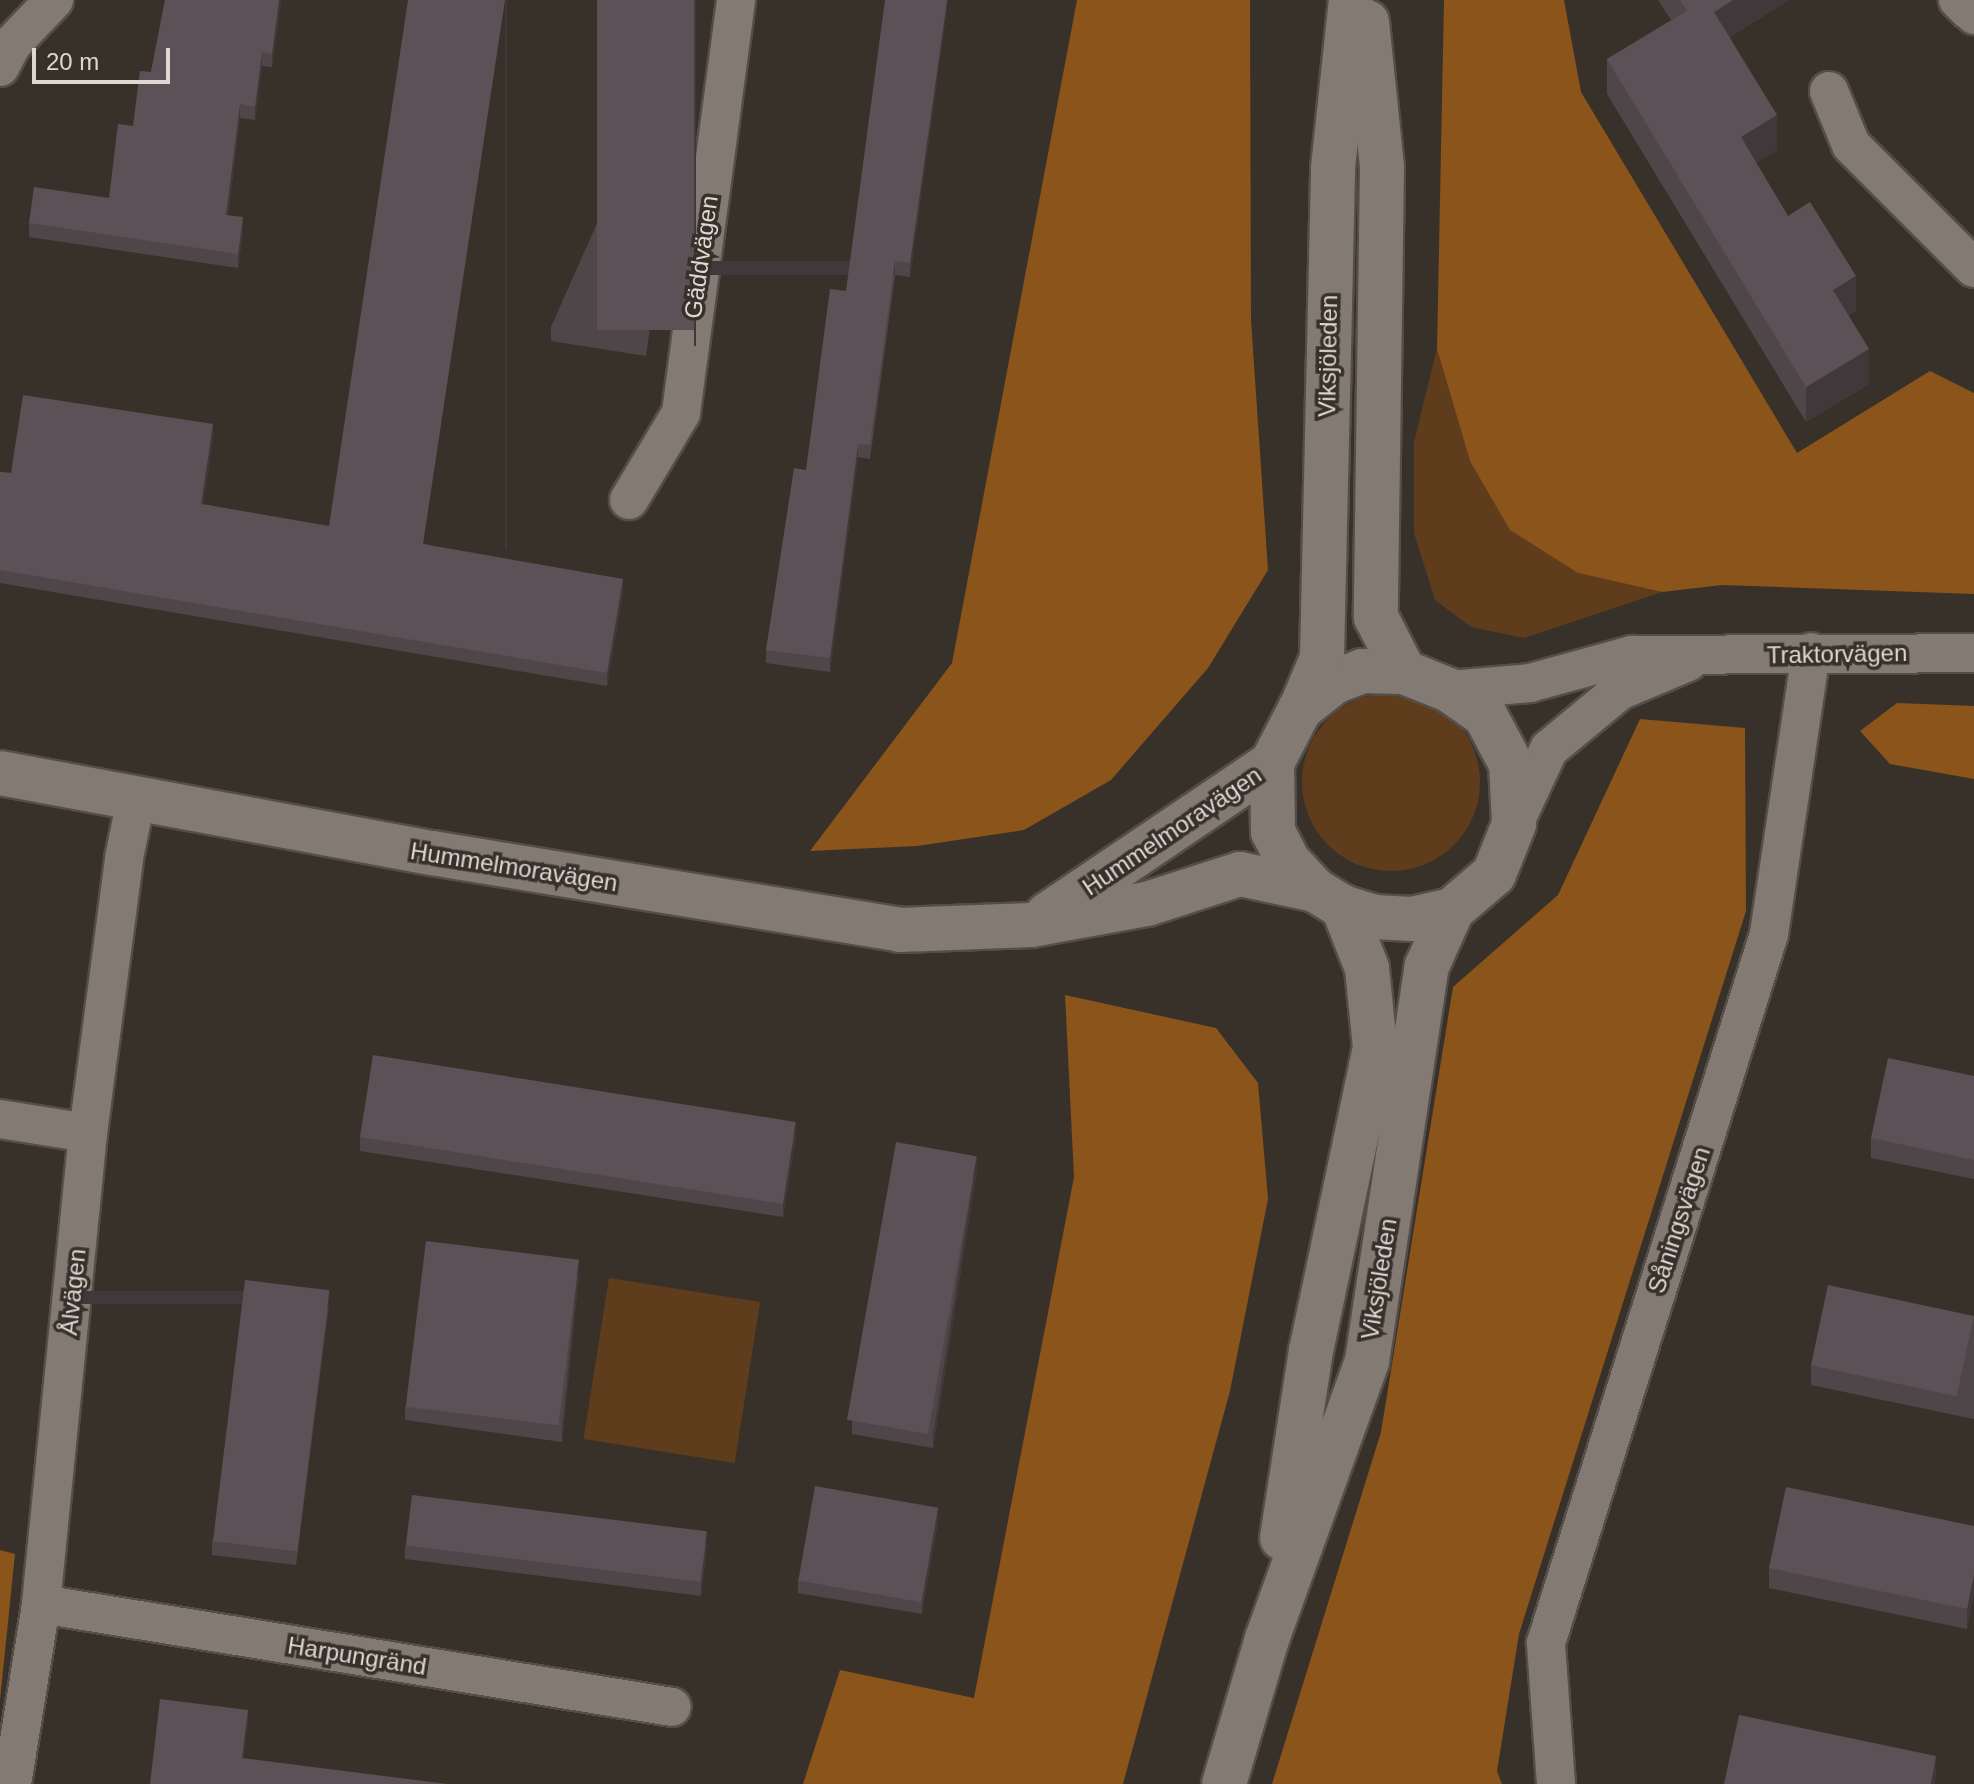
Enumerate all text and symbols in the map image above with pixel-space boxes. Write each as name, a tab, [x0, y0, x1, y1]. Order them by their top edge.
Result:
scale bar	[36, 32, 174, 82]
text: 20 m	[46, 48, 99, 75]
street label: Gäddvägen	[678, 194, 724, 320]
street label: Viksjöleden	[1313, 295, 1343, 417]
street label: Traktorvägen	[1767, 638, 1907, 670]
street label: Hummelmoravägen	[1077, 761, 1267, 901]
street label: Hummelmoravägen	[408, 836, 620, 898]
street label: Såningsvägen	[1642, 1143, 1716, 1297]
street label: Viksjöleden	[1355, 1216, 1403, 1342]
street label: Ålvägen	[54, 1247, 92, 1337]
street label: Harpungränd	[286, 1631, 428, 1681]

